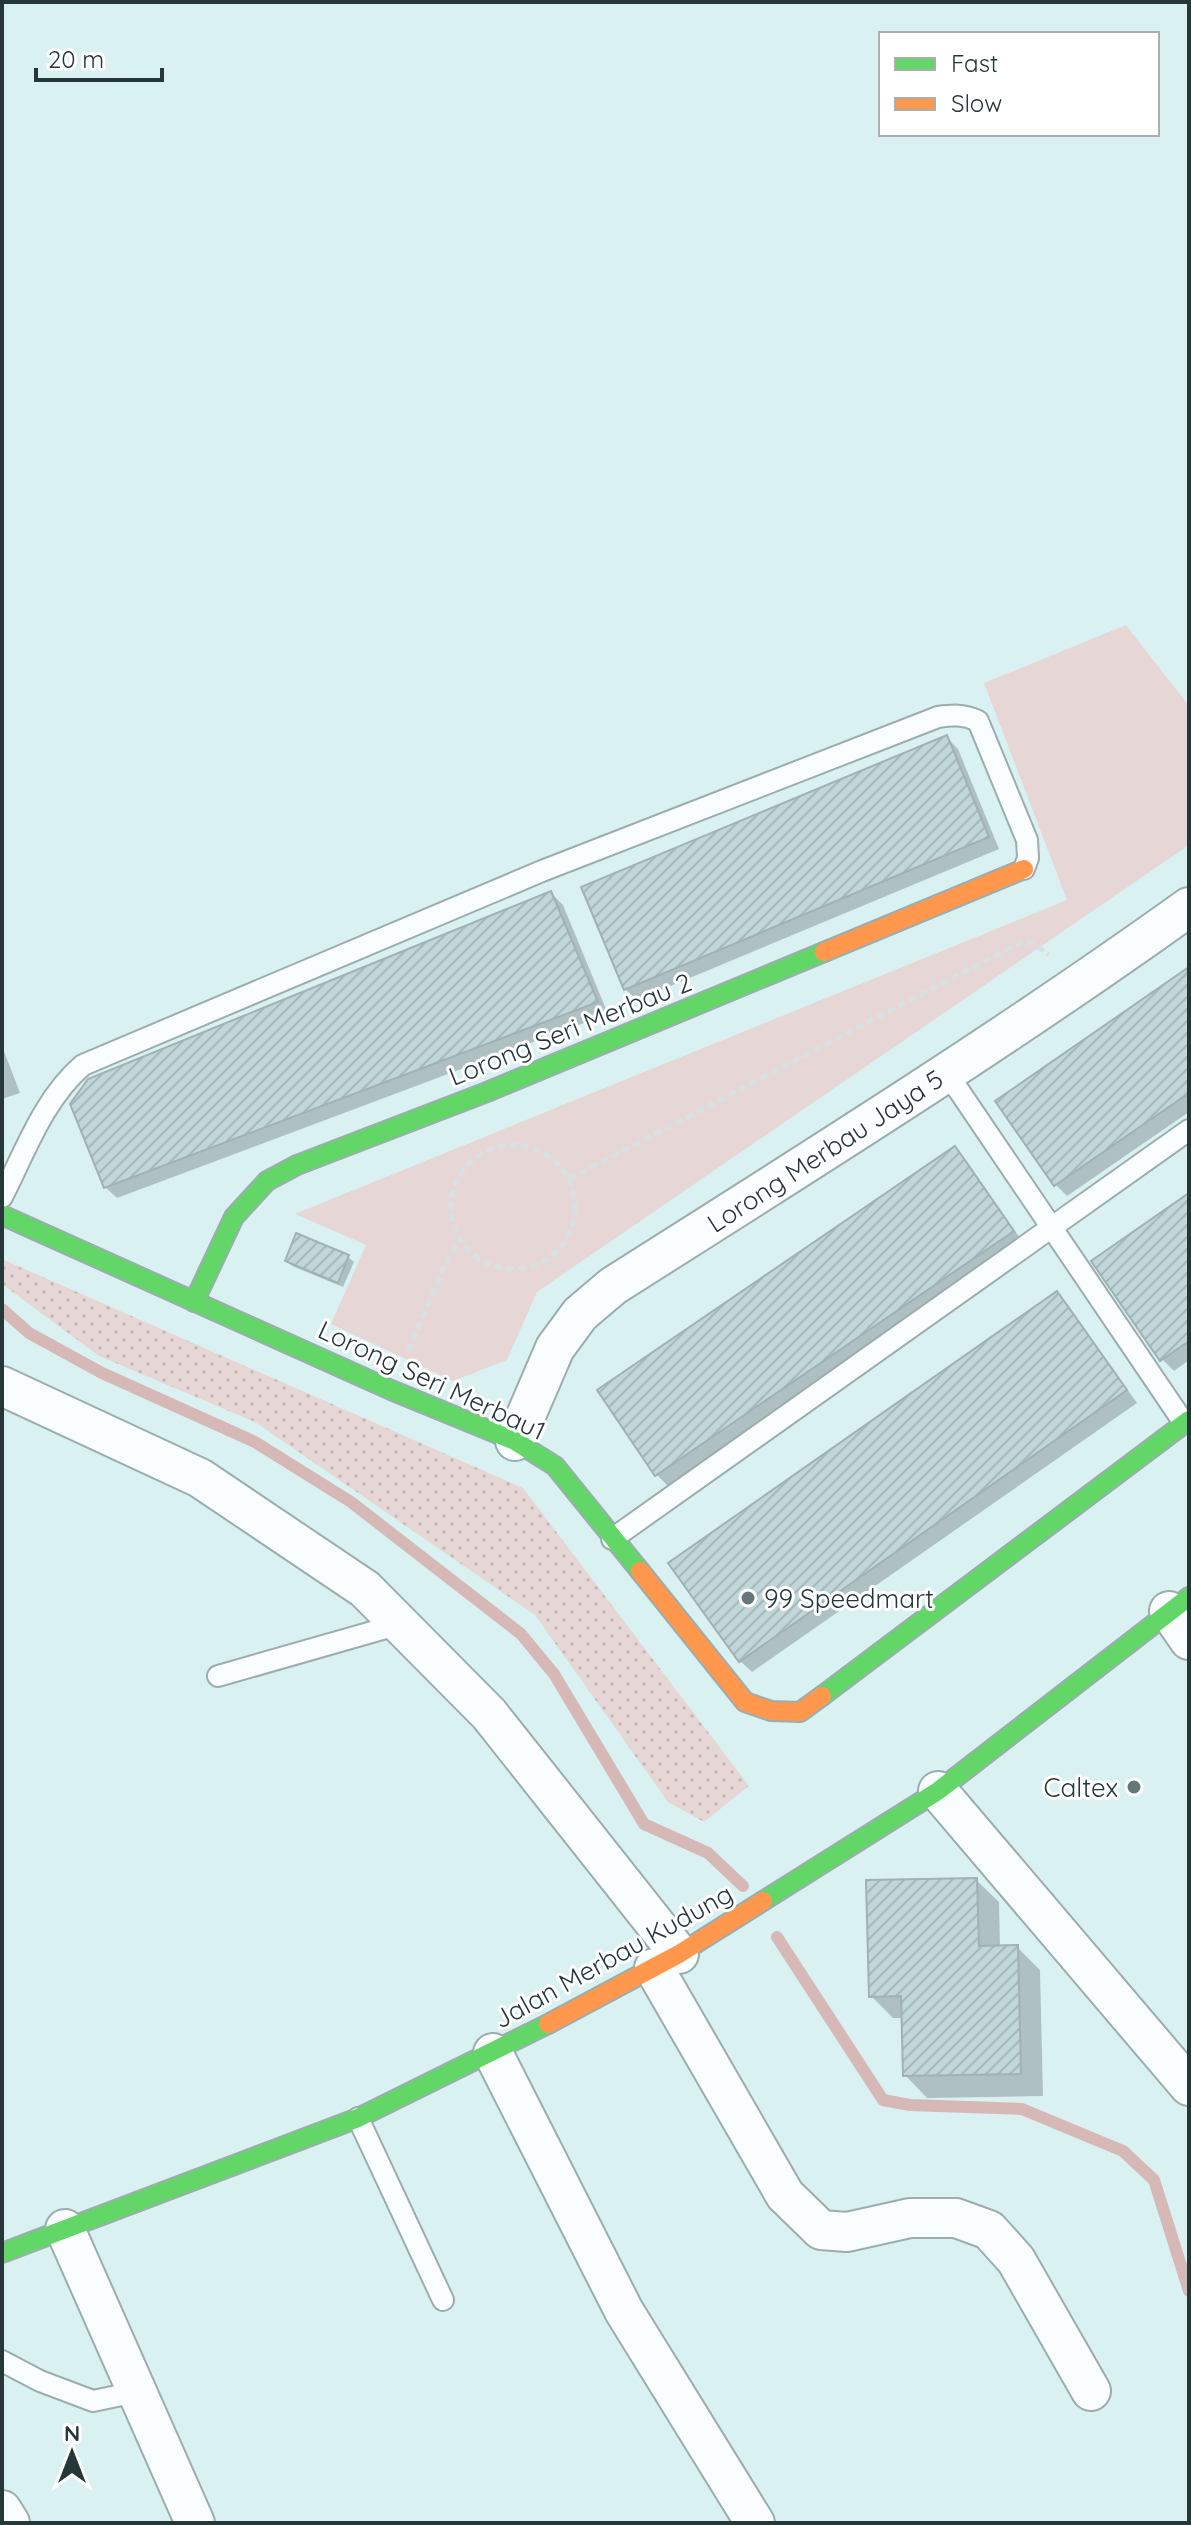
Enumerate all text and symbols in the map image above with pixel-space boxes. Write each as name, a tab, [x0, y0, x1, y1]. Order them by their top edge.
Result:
scale bar	[36, 32, 162, 82]
legend	[879, 32, 1159, 136]
text: 20 m	[48, 44, 104, 74]
text: Fast	[951, 48, 998, 78]
text: Slow	[951, 88, 1002, 118]
street label: Lorong Seri Merbau 2	[444, 965, 696, 1093]
street label: Lorong Merbau Jaya 5	[701, 1062, 949, 1240]
street label: Lorong Seri Merbau1	[313, 1313, 551, 1447]
place label: 99 Speedmart	[764, 1582, 934, 1615]
marker: 99 Speedmart	[739, 1589, 757, 1607]
place label: Caltex	[1044, 1771, 1118, 1804]
marker: Caltex	[1125, 1778, 1143, 1796]
street label: Jalan Merbau Kudung	[488, 1877, 738, 2035]
north arrow	[32, 2413, 112, 2493]
text: N	[64, 2419, 80, 2447]

